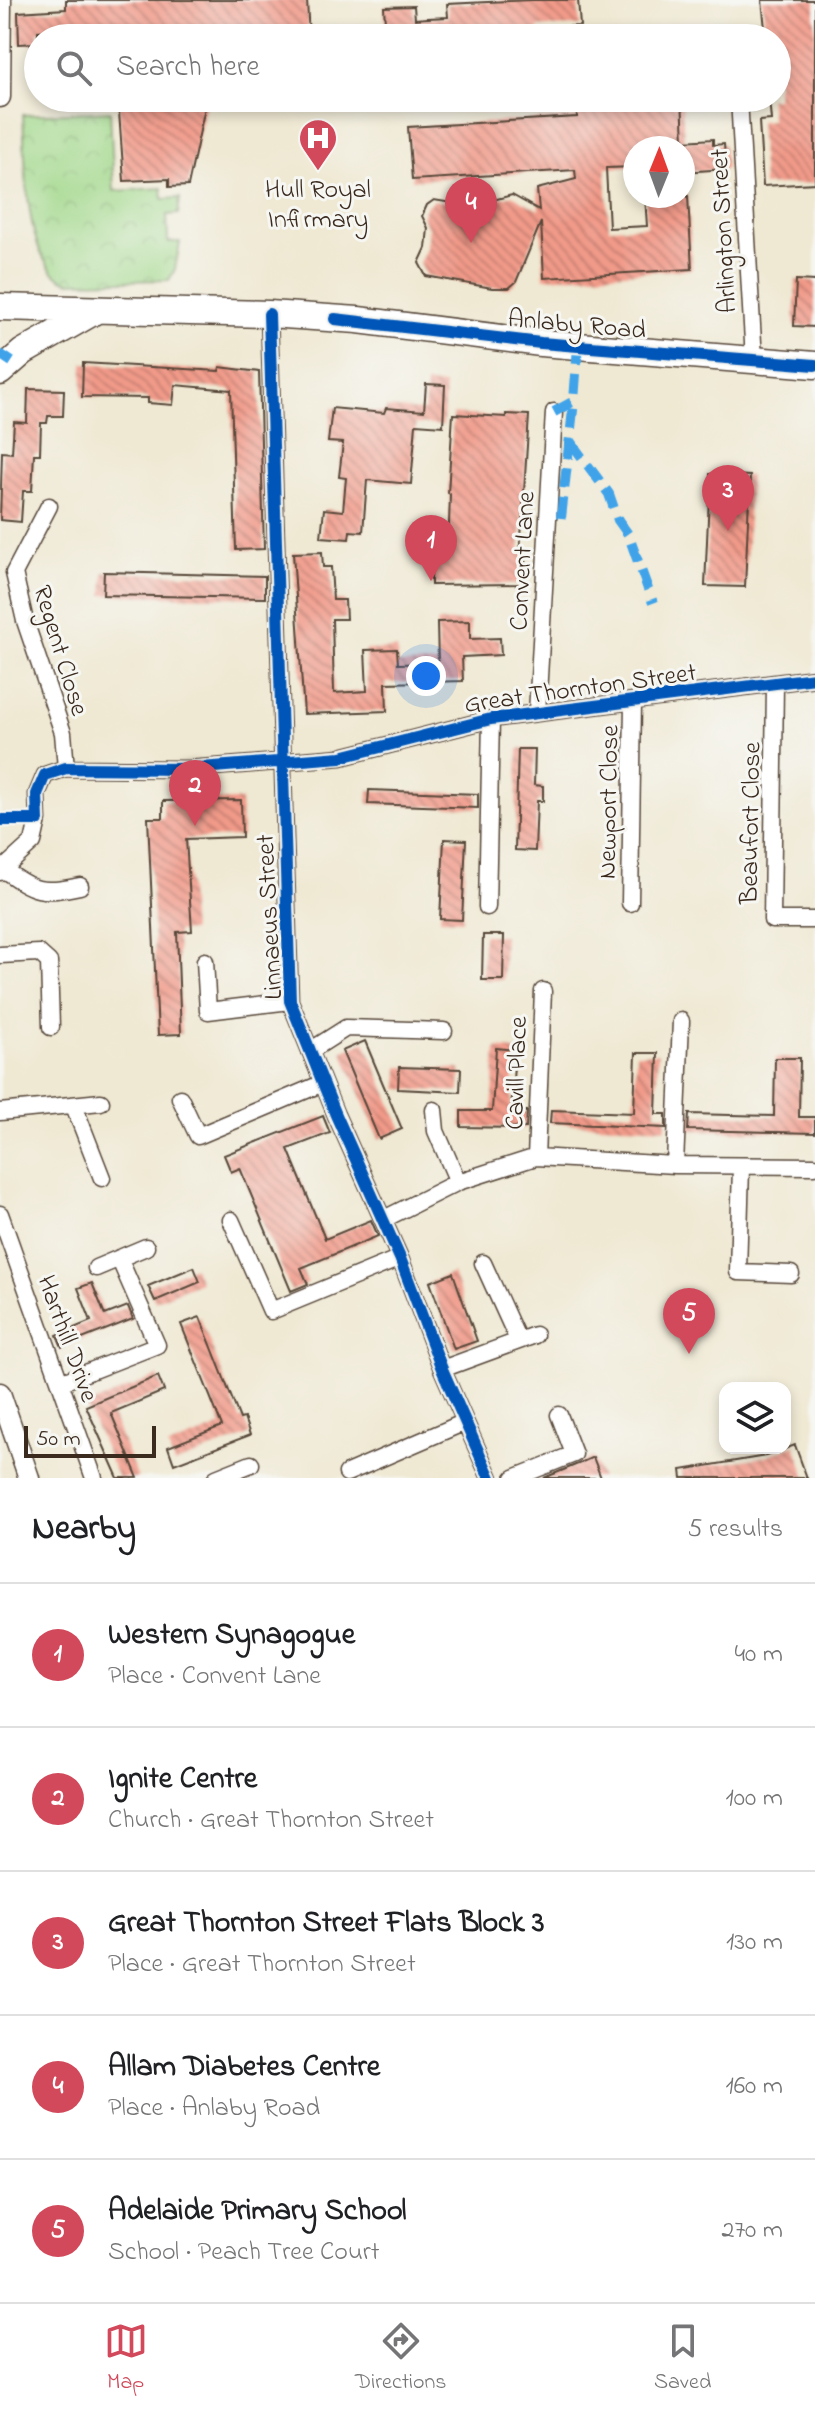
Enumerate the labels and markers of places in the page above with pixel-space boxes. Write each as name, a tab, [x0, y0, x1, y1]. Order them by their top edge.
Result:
hospital icon: Hull Royal Infirmary	[297, 117, 339, 172]
place label: Hull Royal Infirmary	[265, 172, 371, 240]
pin: 4	[445, 177, 497, 243]
pin: 3	[702, 465, 754, 531]
pin: 1	[405, 515, 457, 581]
pin: 2	[169, 760, 221, 826]
pin: 5	[663, 1288, 715, 1354]

